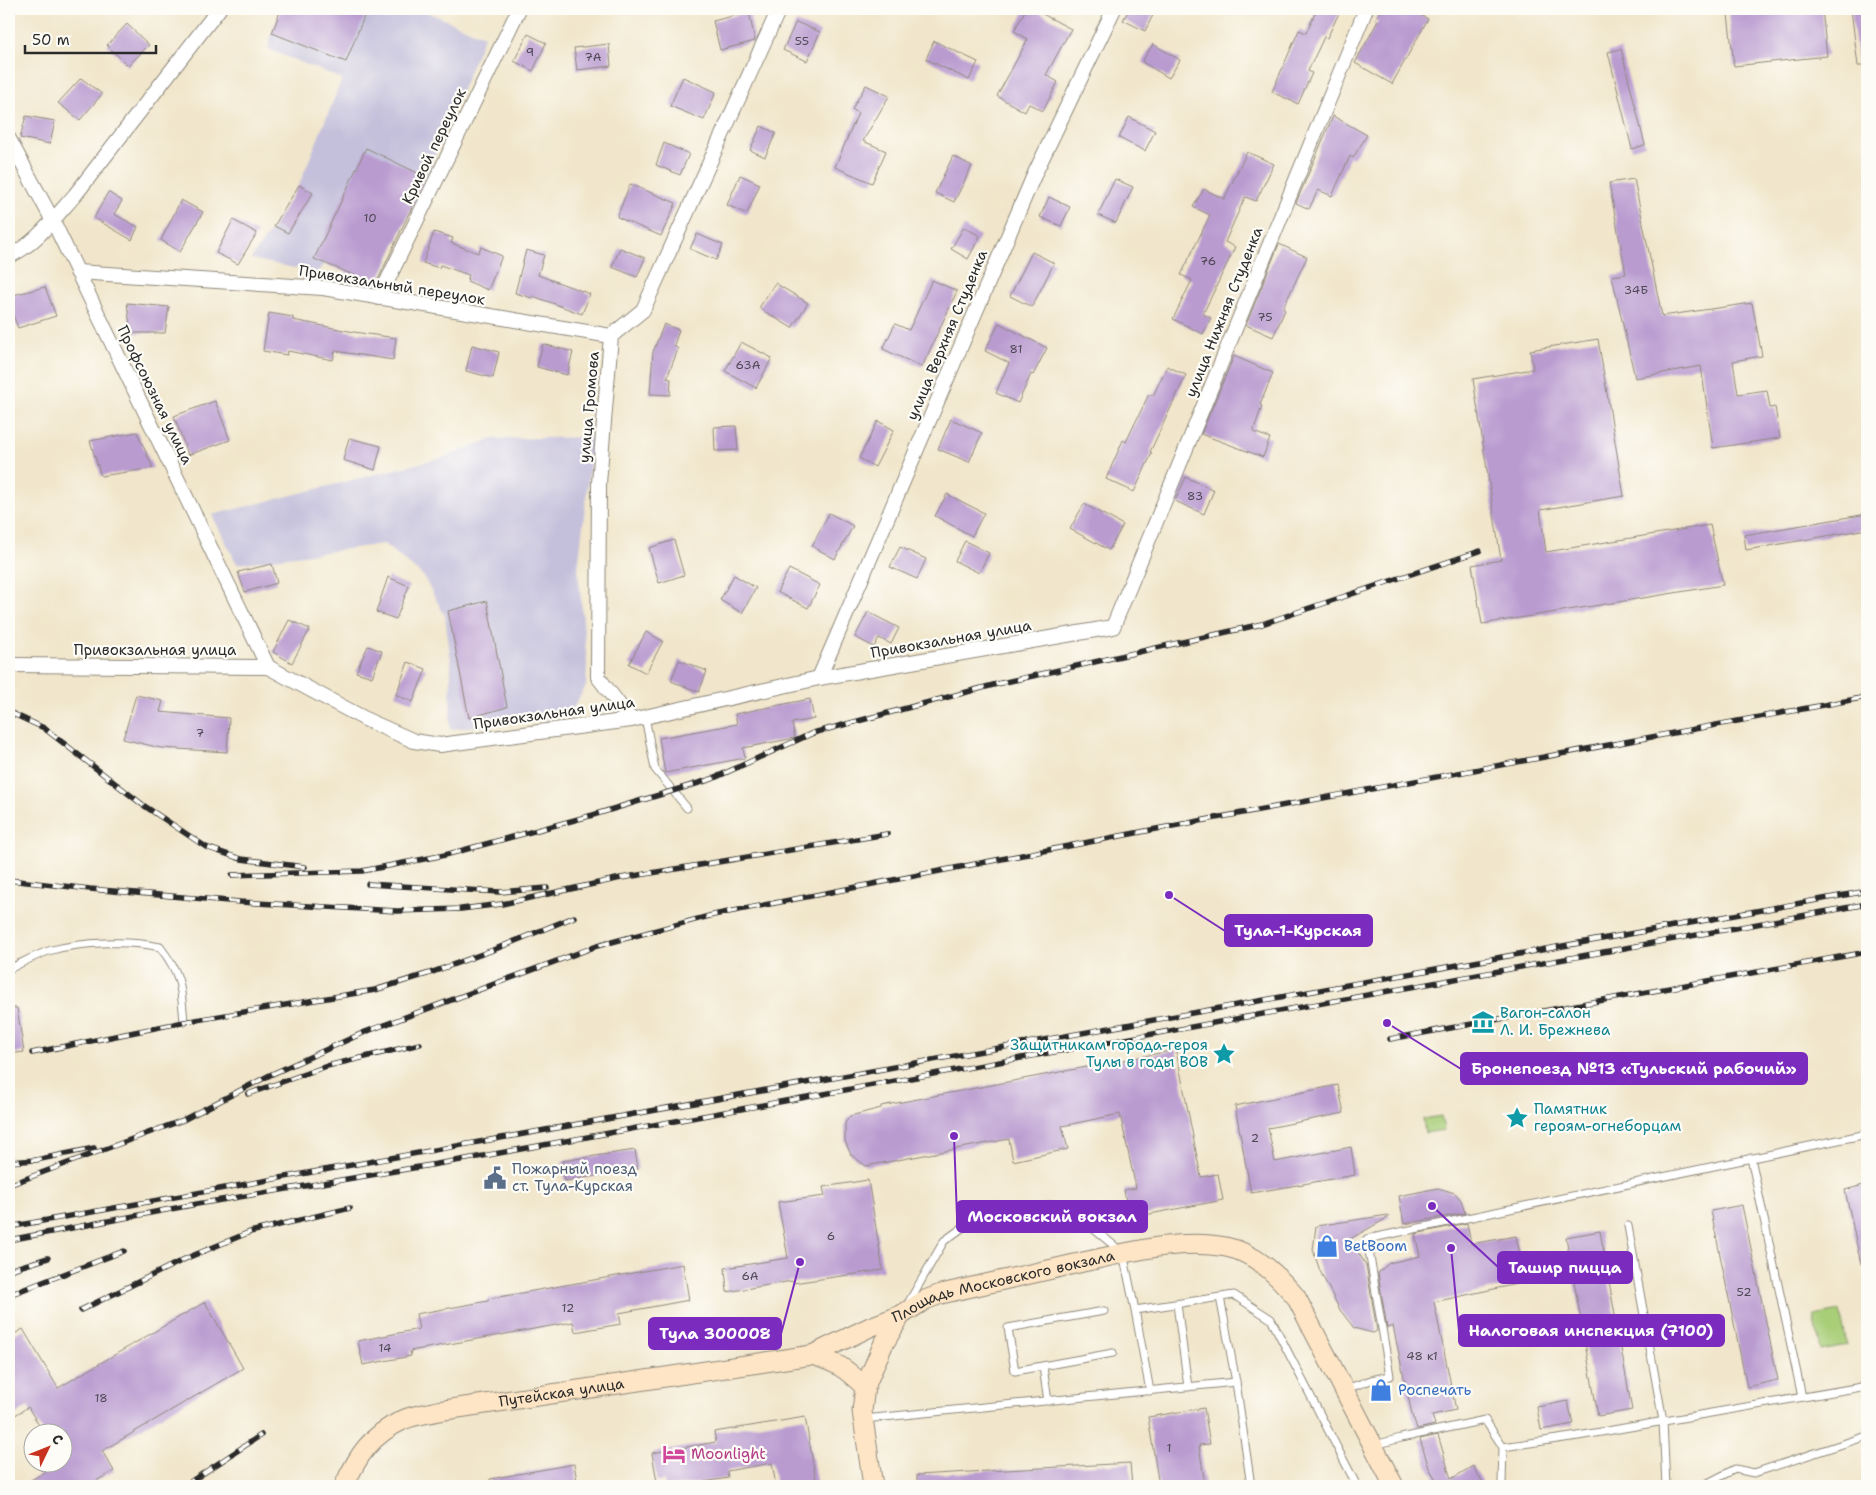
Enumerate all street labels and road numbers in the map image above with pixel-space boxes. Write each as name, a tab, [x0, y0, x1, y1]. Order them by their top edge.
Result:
street label: Кривой переулок	[397, 85, 471, 207]
street label: улица Нижняя Cтуденкa	[1181, 223, 1268, 400]
street label: улица Верхняя Cтуденка	[902, 246, 992, 423]
street label: Привокзальный переулок	[297, 260, 487, 310]
street label: Профсоюзная улица	[113, 322, 198, 468]
street label: улица Громова	[574, 350, 604, 464]
street label: Привокзальная улица	[869, 615, 1034, 663]
street label: Привокзальная улица	[74, 640, 237, 660]
street label: Привокзальная улица	[472, 692, 637, 734]
street label: Площадь Московского вокзала	[889, 1245, 1117, 1328]
street label: Путейская улица	[498, 1373, 626, 1412]

